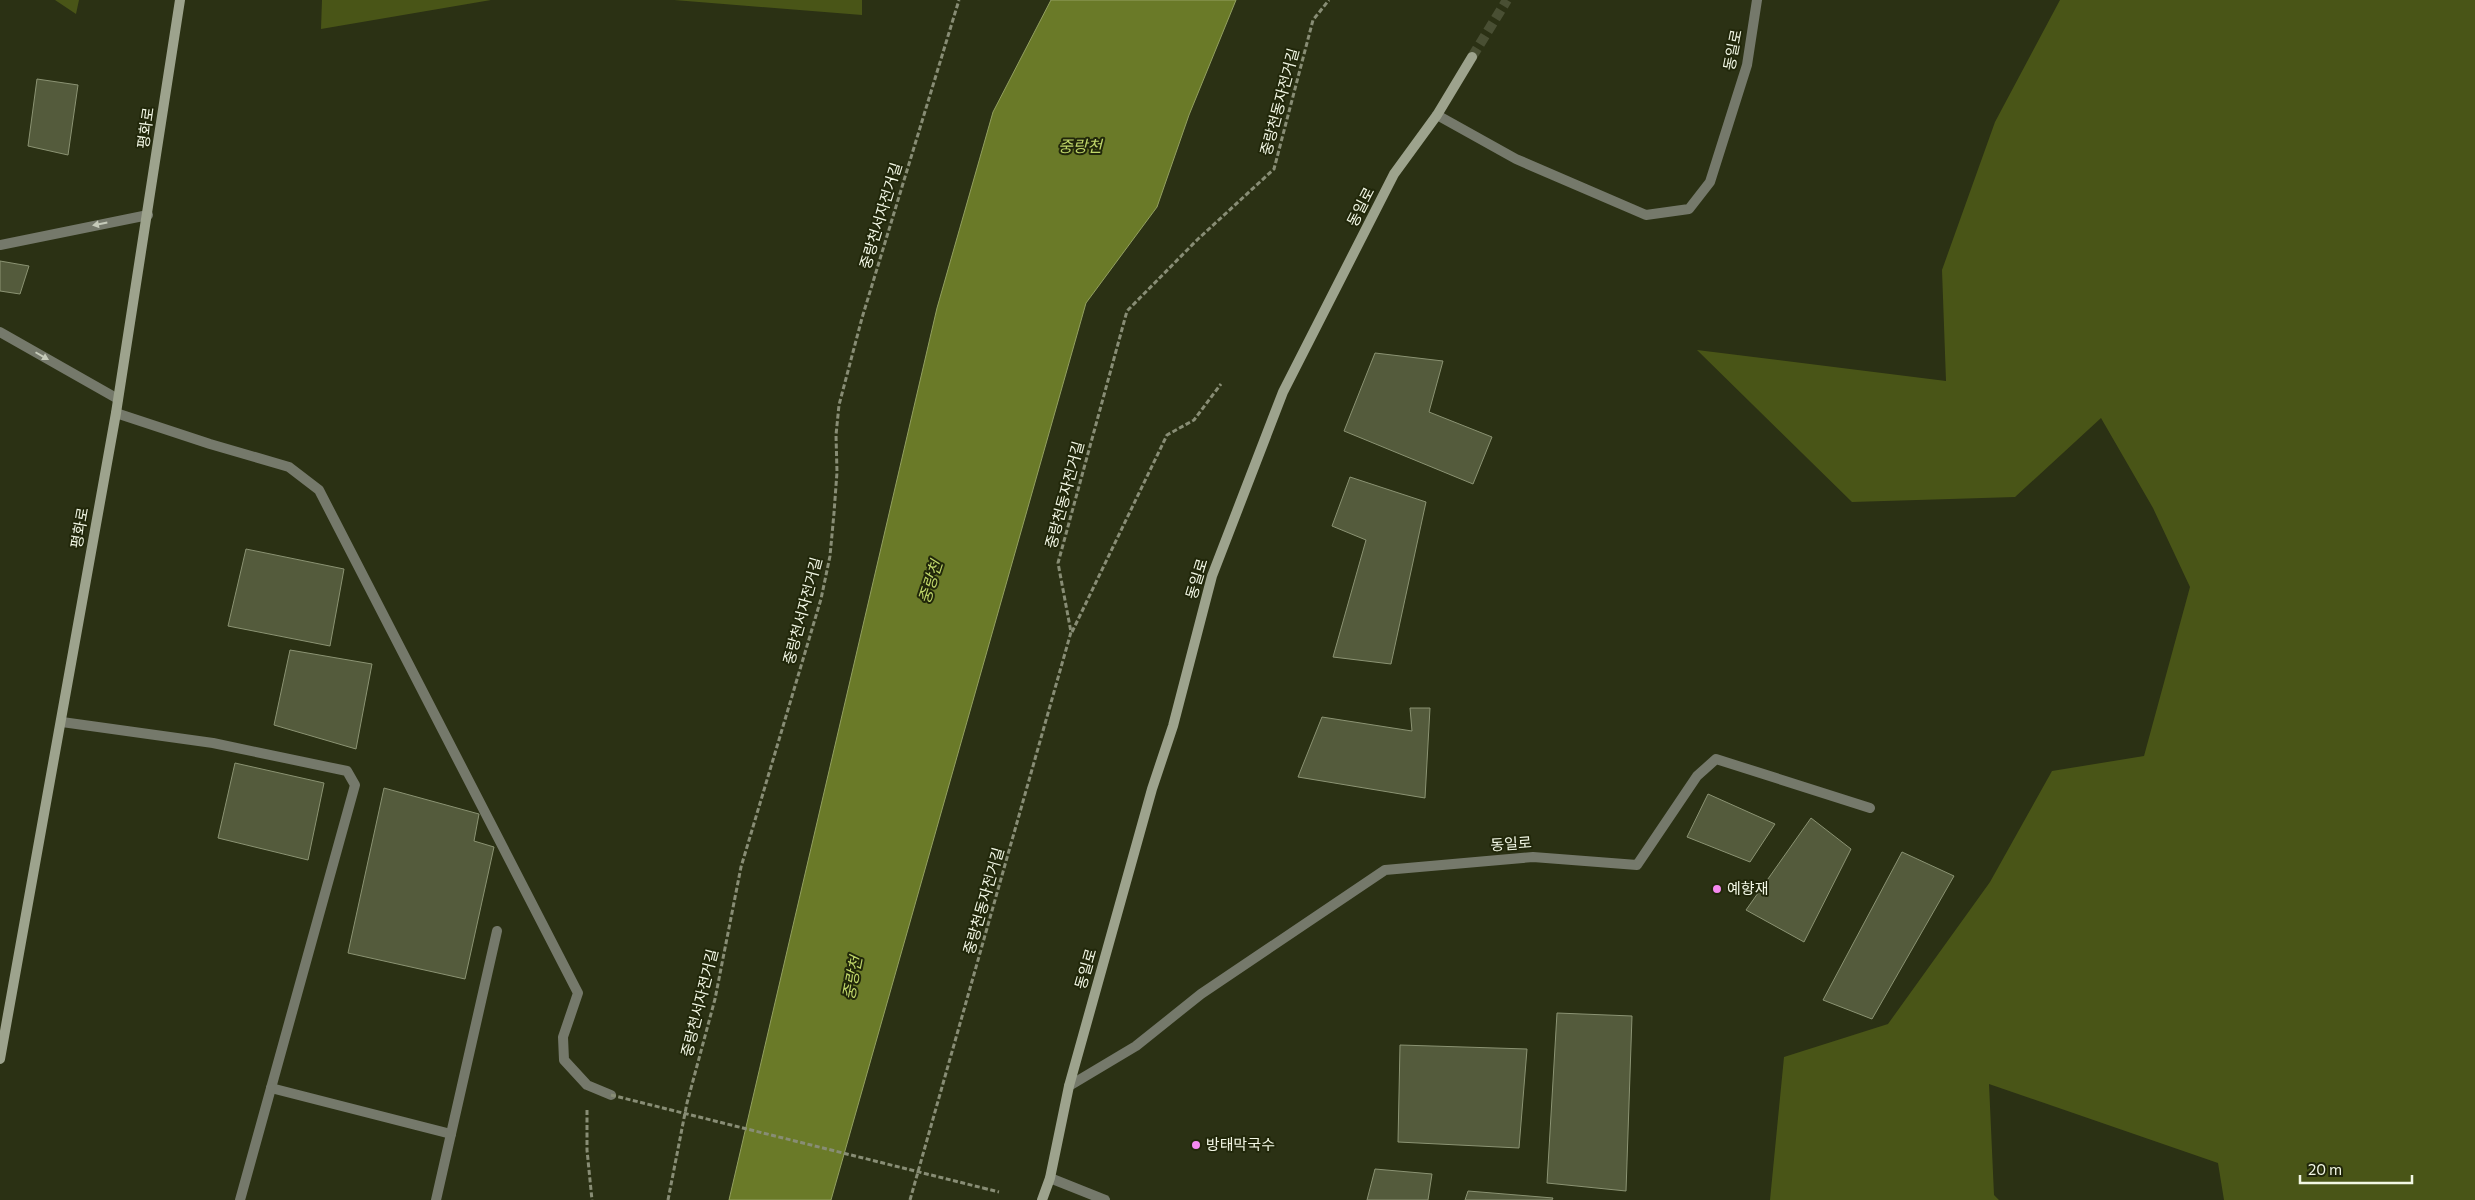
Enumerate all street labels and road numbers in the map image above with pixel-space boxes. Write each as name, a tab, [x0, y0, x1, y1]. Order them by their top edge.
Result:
street label: 동일로	[1719, 28, 1745, 72]
street label: 중랑천동자전거길	[1256, 46, 1302, 157]
street label: 평화로	[133, 106, 157, 150]
street label: 중랑천서자전거길	[855, 160, 905, 271]
street label: 동일로	[1343, 184, 1378, 229]
street label: 중랑천동자전거길	[1041, 439, 1087, 550]
street label: 평화로	[67, 506, 91, 550]
street label: 중랑천서자전거길	[779, 555, 825, 666]
street label: 동일로	[1181, 556, 1211, 601]
street label: 동일로	[1490, 833, 1532, 853]
street label: 중랑천동자전거길	[959, 845, 1007, 956]
street label: 동일로	[1071, 946, 1099, 991]
street label: 중랑천서자전거길	[677, 947, 721, 1058]

